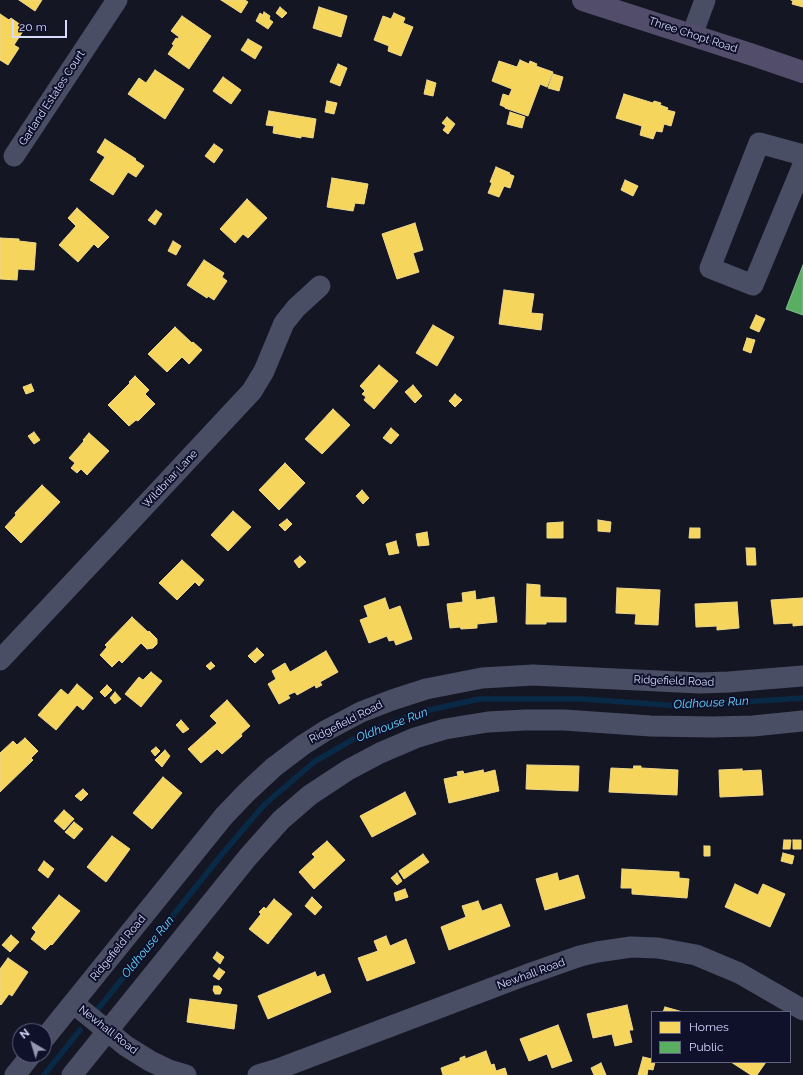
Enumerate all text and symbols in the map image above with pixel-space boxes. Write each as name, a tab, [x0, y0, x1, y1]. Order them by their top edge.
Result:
scale bar	[14, 12, 69, 38]
street label: Three Chopt Road	[647, 14, 739, 56]
text: 20 m	[19, 20, 47, 34]
street label: Garland Estates Court	[16, 48, 88, 148]
street label: Wildbriar Lane	[140, 447, 200, 511]
street label: Ridgefield Road	[634, 673, 714, 689]
water label: Oldhouse Run	[673, 694, 749, 712]
street label: Ridgefield Road	[307, 698, 385, 746]
water label: Oldhouse Run	[354, 705, 430, 745]
street label: Ridgefield Road	[88, 913, 148, 983]
water label: Oldhouse Run	[119, 913, 177, 981]
street label: Newhall Road	[495, 956, 567, 992]
street label: Newhall Road	[76, 1003, 140, 1057]
legend	[651, 1011, 791, 1063]
text: Homes	[689, 1020, 729, 1034]
north arrow	[12, 1023, 52, 1063]
text: N	[18, 1026, 32, 1042]
text: Public	[689, 1040, 723, 1054]

